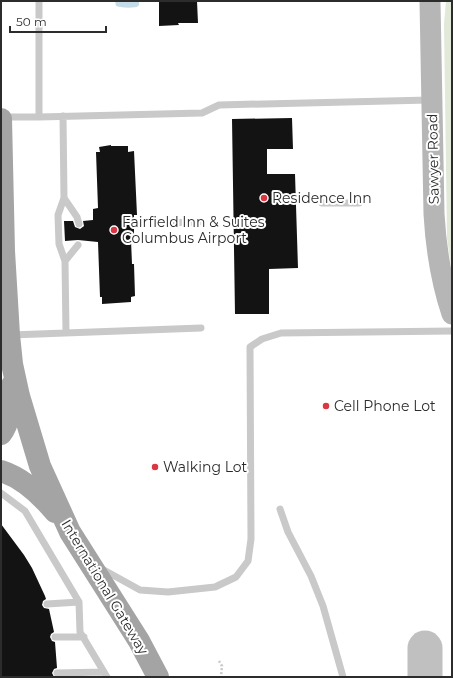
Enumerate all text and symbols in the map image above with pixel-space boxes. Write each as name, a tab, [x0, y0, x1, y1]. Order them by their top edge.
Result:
scale bar	[10, 8, 106, 34]
text: 50 m	[16, 14, 47, 29]
street label: Sawyer Road	[423, 114, 443, 204]
place label: Residence Inn	[272, 189, 372, 207]
marker: Residence Inn	[259, 193, 269, 203]
place label: Fairfield Inn & Suites Columbus Airport	[122, 213, 265, 247]
marker: Fairfield Inn & Suites Columbus Airport	[109, 225, 119, 235]
place label: Cell Phone Lot	[334, 397, 436, 415]
marker: Cell Phone Lot	[321, 401, 331, 411]
place label: Walking Lot	[163, 458, 248, 476]
marker: Walking Lot	[150, 462, 160, 472]
street label: International Gateway	[57, 516, 153, 658]

